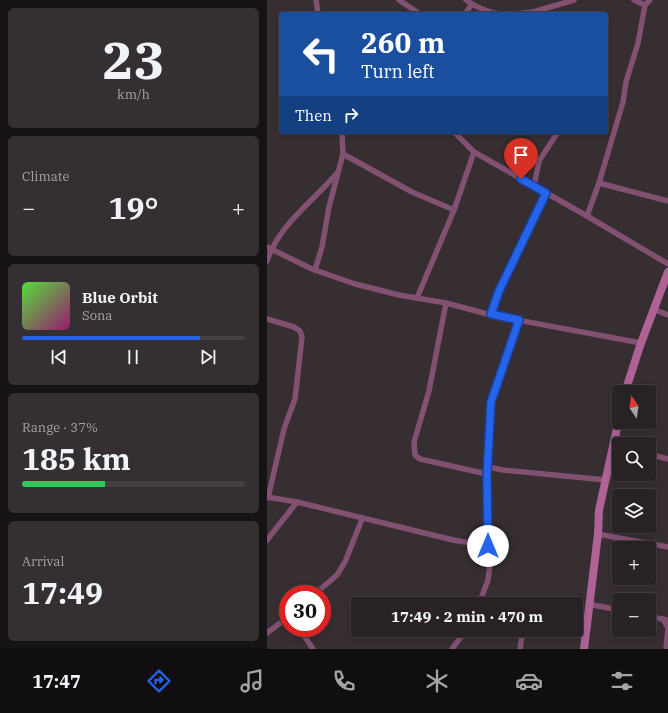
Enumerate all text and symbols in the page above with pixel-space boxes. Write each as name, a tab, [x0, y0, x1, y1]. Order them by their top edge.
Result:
text: 260 m	[361, 24, 445, 61]
text: 23	[102, 26, 165, 93]
icon: left	[295, 28, 347, 80]
text: Turn left	[361, 60, 435, 83]
text: km/h	[117, 86, 150, 103]
icon: right	[340, 104, 362, 126]
text: Then	[295, 106, 332, 125]
pin	[504, 138, 538, 179]
icon: arrive	[510, 144, 532, 166]
text: Climate	[22, 168, 69, 185]
text: 19°	[108, 188, 159, 227]
text: −	[22, 193, 35, 222]
text: +	[232, 193, 245, 222]
text: Blue Orbit	[82, 288, 158, 307]
text: Sona	[82, 307, 112, 324]
icon: previous	[48, 346, 70, 368]
icon: pause	[122, 346, 144, 368]
icon: next	[197, 346, 219, 368]
north arrow	[612, 385, 656, 429]
map controls	[612, 385, 656, 637]
text: Range · 37%	[22, 419, 98, 436]
button: search	[612, 437, 656, 481]
text: 185 km	[22, 439, 131, 478]
button: layers	[612, 489, 656, 533]
position arrow	[467, 525, 509, 567]
button: +	[612, 541, 656, 585]
text: Arrival	[22, 553, 64, 570]
text: 17:49	[22, 573, 103, 612]
speed limit sign: 30	[279, 585, 331, 637]
button: −	[612, 593, 656, 637]
text: 17:49 · 2 min · 470 m	[391, 607, 543, 626]
icon: directions	[145, 667, 173, 695]
icon: music	[238, 667, 266, 695]
icon: phone	[330, 667, 358, 695]
icon: climate	[423, 667, 451, 695]
icon: car	[515, 667, 543, 695]
icon: filters	[608, 667, 636, 695]
text: 17:47	[32, 670, 81, 693]

